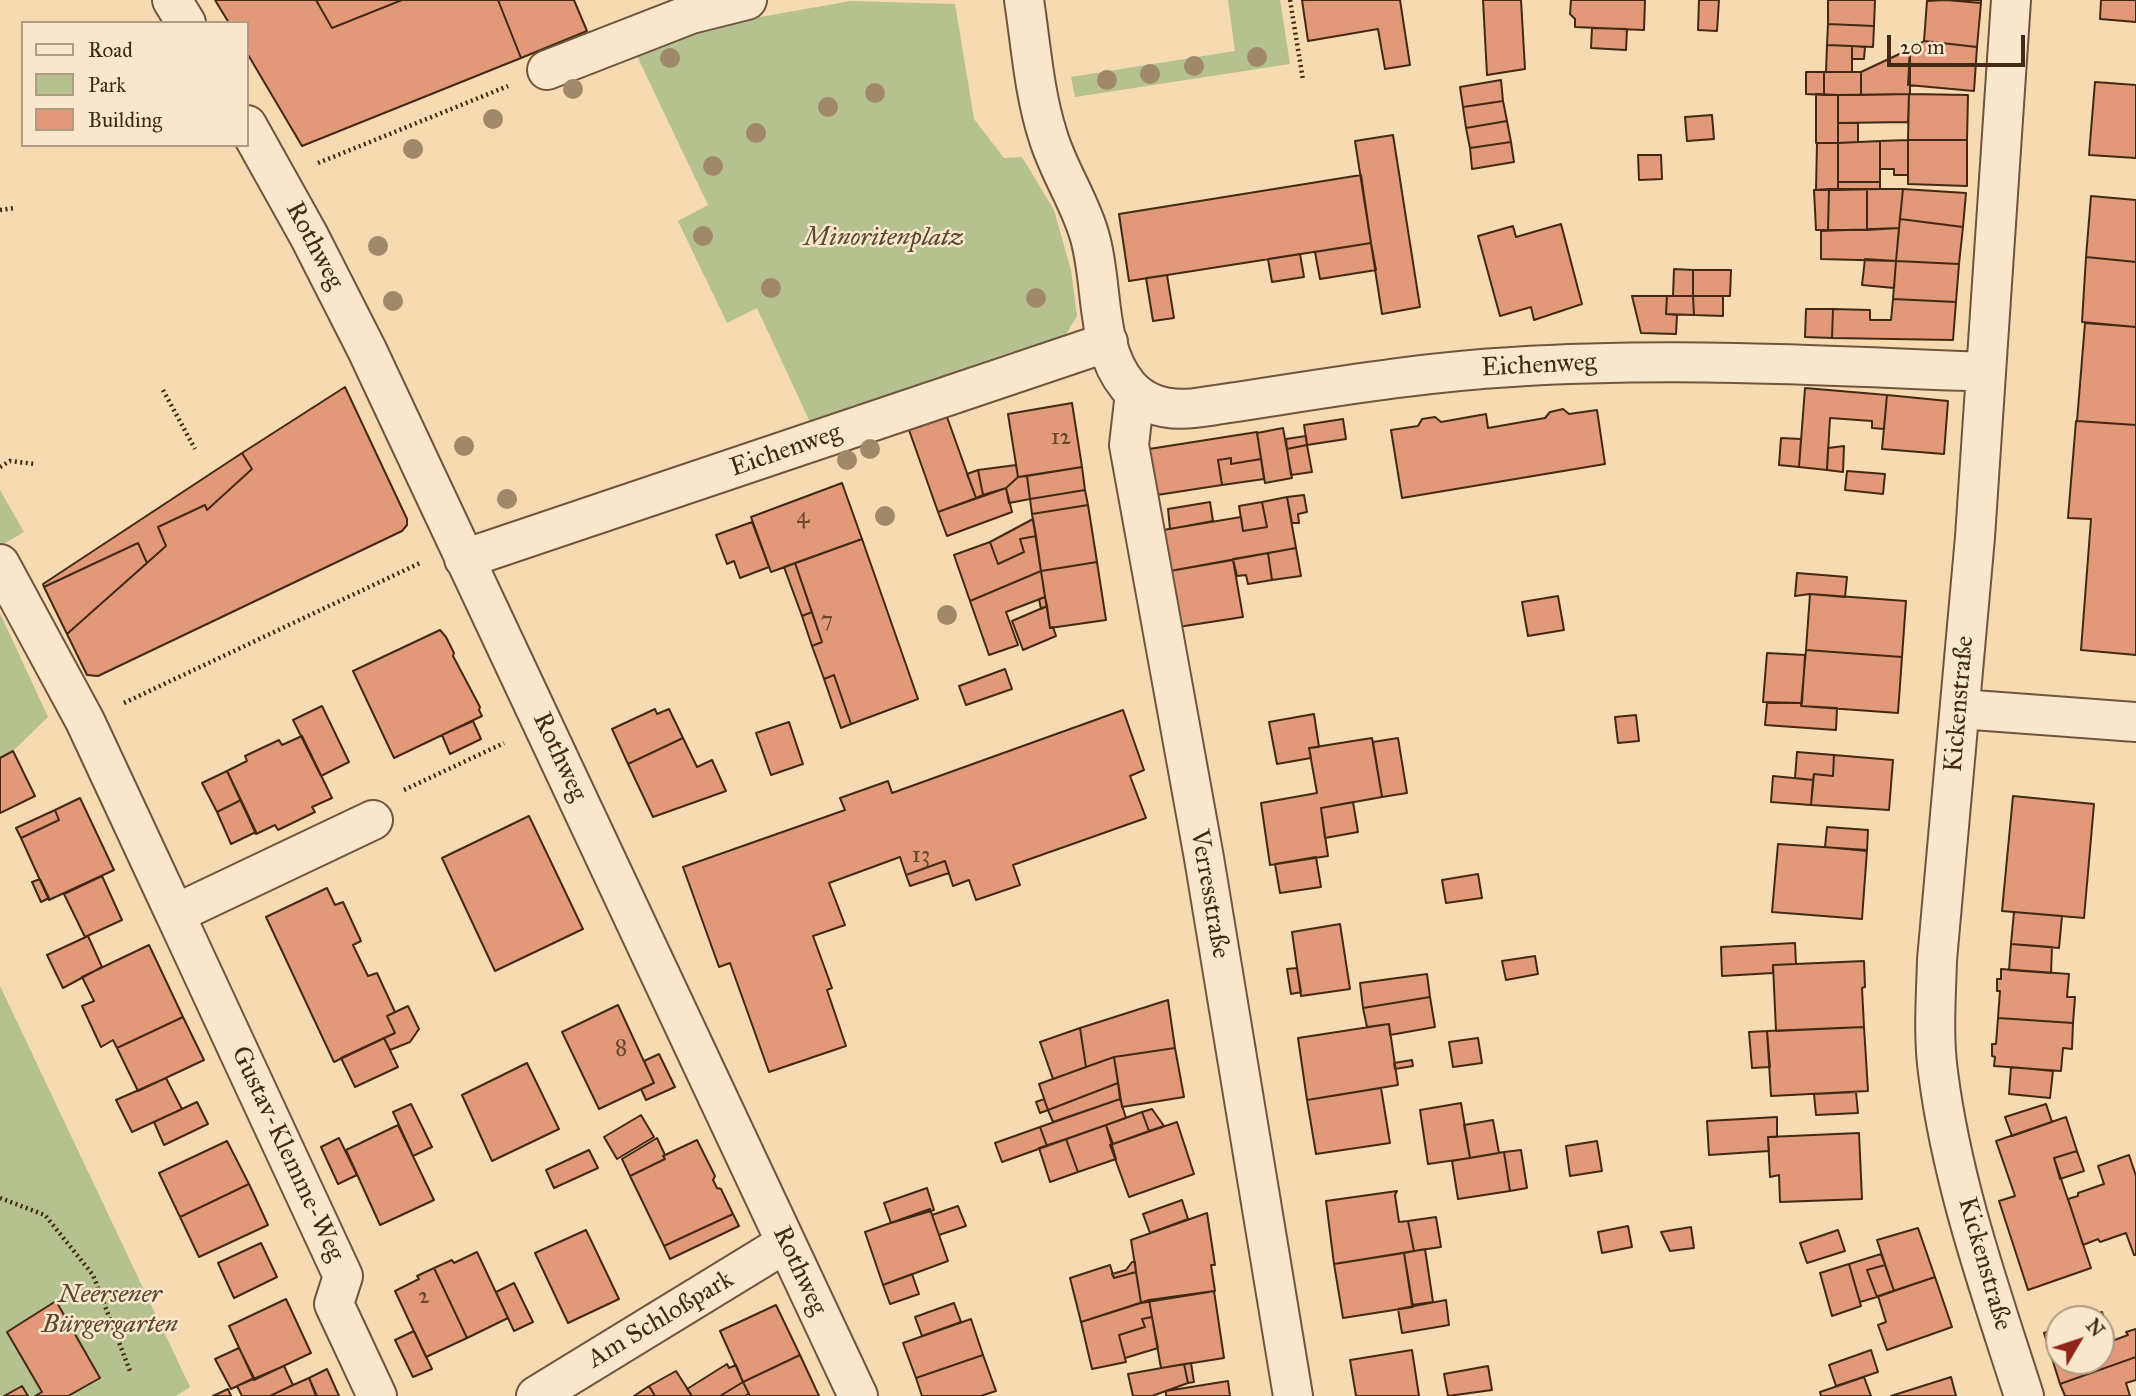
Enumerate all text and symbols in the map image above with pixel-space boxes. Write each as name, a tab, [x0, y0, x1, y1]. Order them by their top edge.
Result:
legend	[21, 21, 248, 147]
scale bar	[1891, 21, 2029, 65]
text: 20 m	[1900, 34, 1945, 60]
text: Road	[88, 37, 133, 63]
text: Park	[88, 72, 126, 98]
text: Building	[88, 107, 162, 133]
street label: Rothweg	[278, 197, 350, 295]
park label: Minoritenplatz	[804, 223, 964, 255]
street label: Eichenweg	[1481, 347, 1597, 385]
street label: Eichenweg	[726, 417, 846, 485]
house number: 12	[1051, 424, 1071, 452]
house number: 4	[797, 503, 809, 531]
house number: 7	[821, 607, 833, 635]
street label: Kickenstraße	[1938, 634, 1982, 774]
street label: Rothweg	[525, 708, 593, 806]
street label: Verresstraße	[1182, 827, 1236, 961]
house number: 13	[912, 842, 930, 870]
house number: 8	[615, 1035, 627, 1063]
street label: Gustav-Klemme-Weg	[224, 1042, 350, 1266]
street label: Kickenstraße	[1950, 1194, 2018, 1334]
street label: Rothweg	[765, 1222, 833, 1320]
street label: Am Schloßpark	[582, 1264, 740, 1376]
park label: Neersener Bürgergarten	[42, 1280, 178, 1342]
house number: 2	[418, 1283, 430, 1311]
north arrow	[2045, 1305, 2115, 1375]
text: N	[2081, 1314, 2109, 1341]

